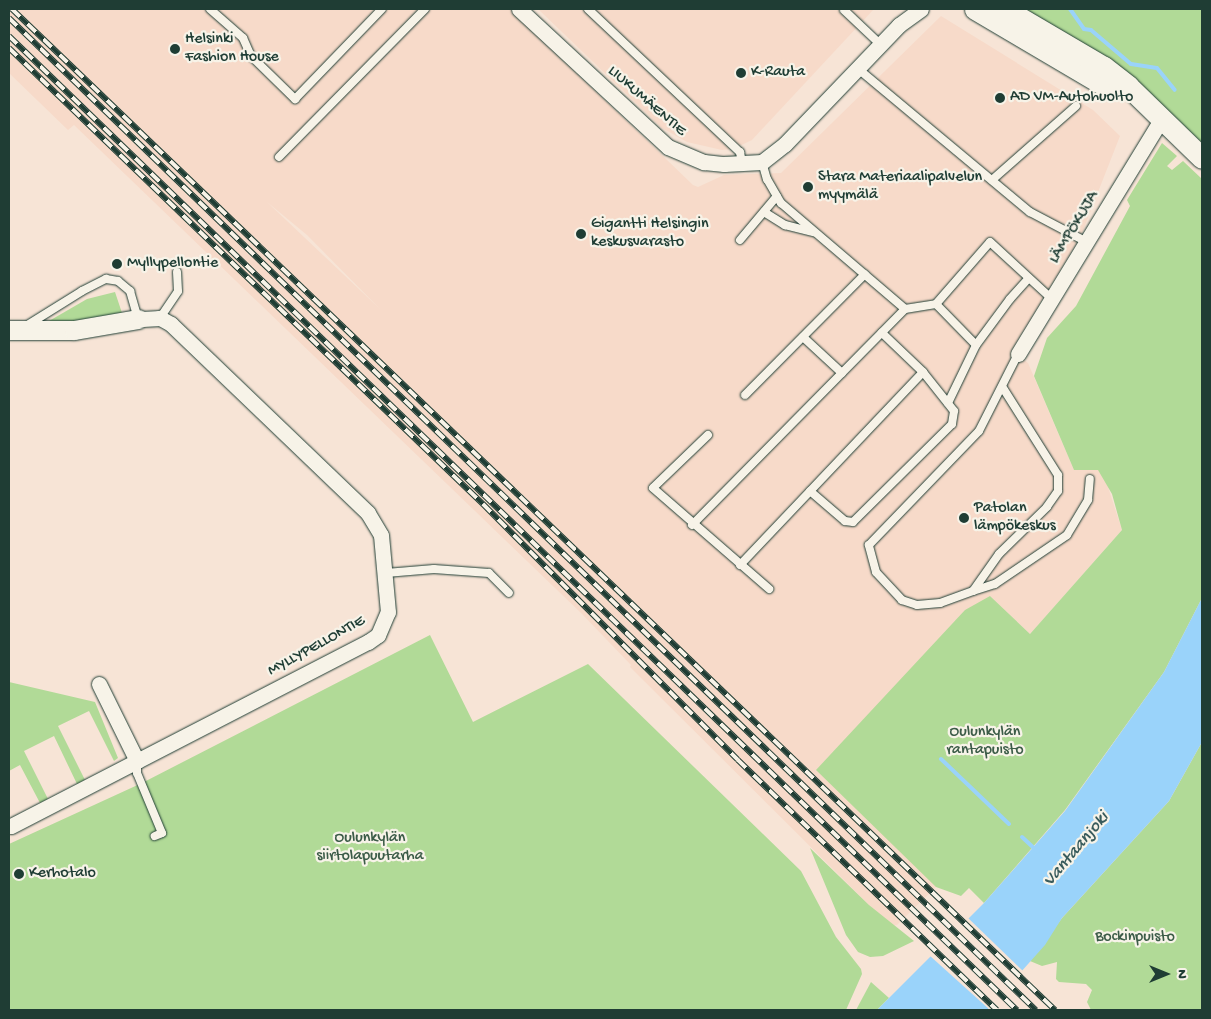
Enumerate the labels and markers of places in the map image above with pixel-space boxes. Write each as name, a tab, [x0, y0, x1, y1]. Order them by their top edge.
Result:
place label: Helsinki Fashion House	[185, 30, 279, 68]
marker: Helsinki Fashion House	[169, 43, 181, 55]
place label: K-Rauta	[751, 63, 805, 83]
marker: K-Rauta	[735, 67, 747, 79]
place label: AD VM-Autohuolto	[1010, 88, 1133, 108]
marker: AD VM-Autohuolto	[994, 92, 1006, 104]
place label: Stara Materiaalipalvelun myymälä	[818, 168, 982, 206]
marker: Stara Materiaalipalvelun myymälä	[802, 181, 814, 193]
place label: Gigantti Helsingin keskusvarasto	[591, 215, 709, 253]
marker: Gigantti Helsingin keskusvarasto	[575, 228, 587, 240]
place label: Myllypellontie	[127, 254, 218, 274]
marker: Myllypellontie	[111, 258, 123, 270]
place label: Patolan lämpökeskus	[974, 499, 1056, 537]
marker: Patolan lämpökeskus	[958, 512, 970, 524]
place label: Kerhotalo	[29, 864, 96, 884]
marker: Kerhotalo	[13, 868, 25, 880]

